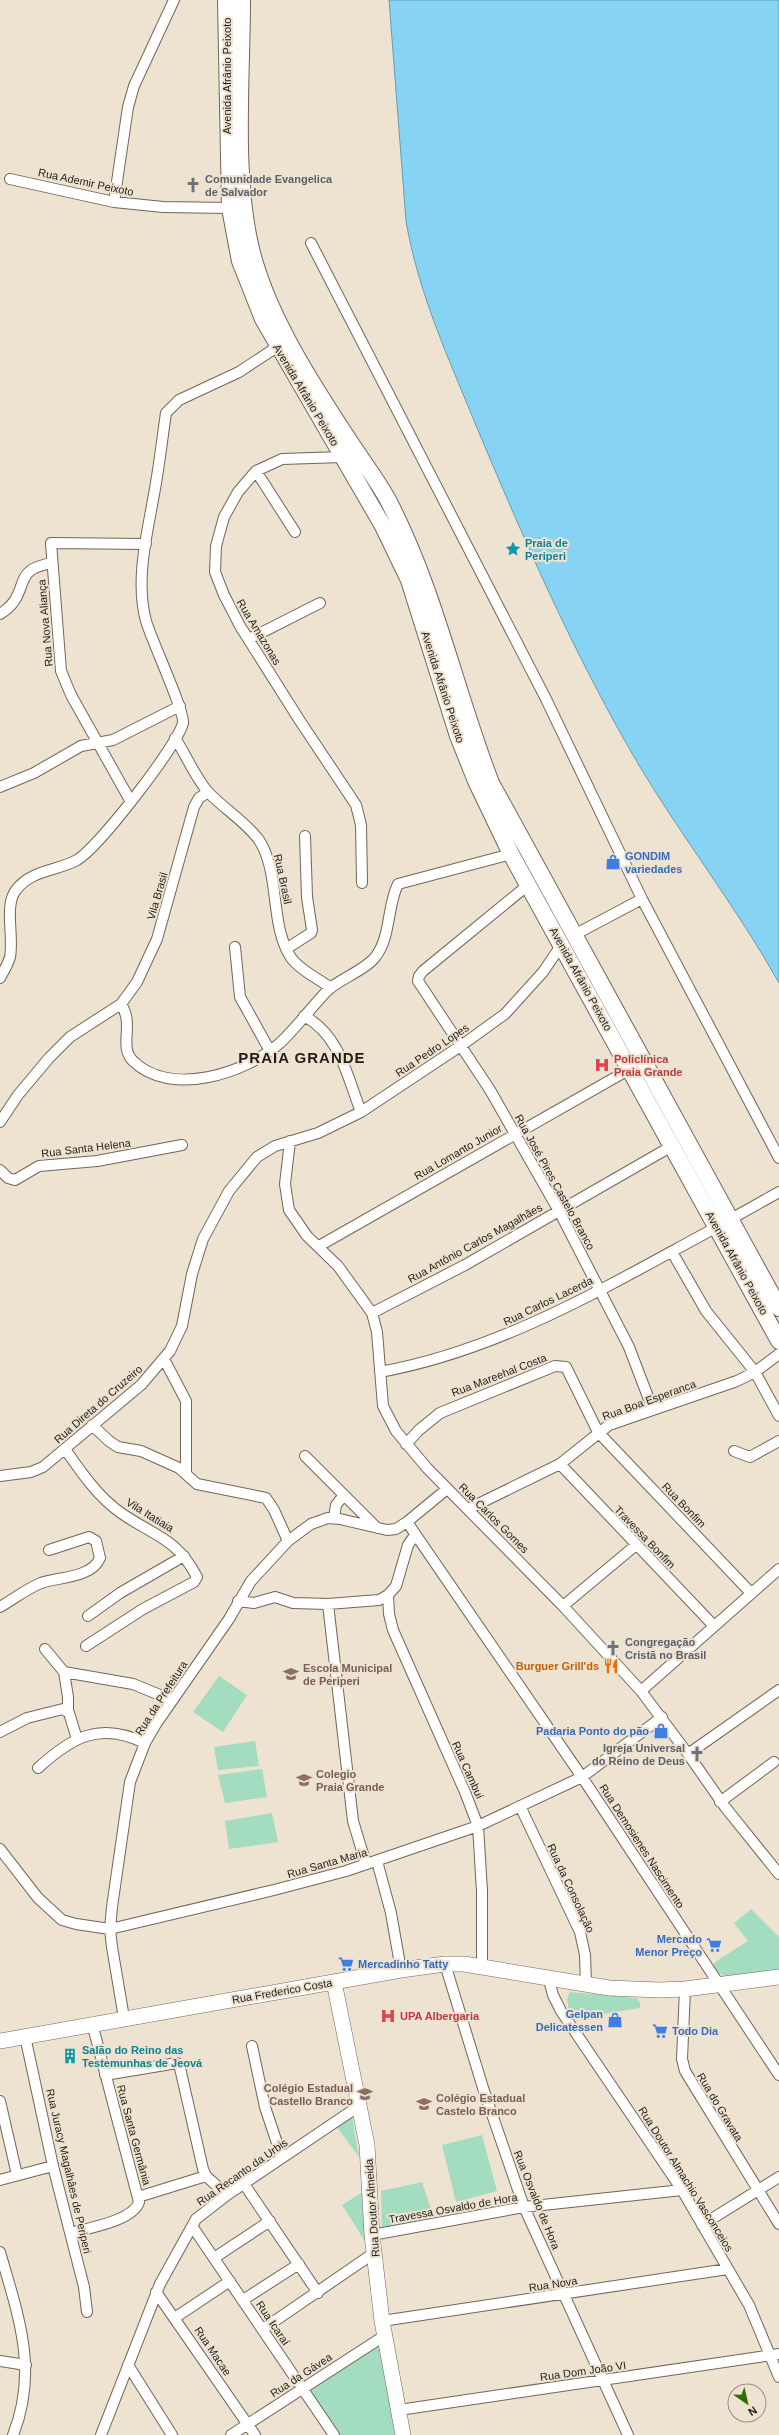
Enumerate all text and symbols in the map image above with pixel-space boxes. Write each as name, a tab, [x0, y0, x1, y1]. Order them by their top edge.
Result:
street label: Avenida Afrânio Peixoto	[221, 18, 233, 134]
street label: Rua Ademir Peixoto	[37, 166, 135, 198]
place label: Comunidade Evangelica de Salvador	[205, 173, 333, 198]
church icon: Comunidade Evangelica de Salvador	[184, 176, 202, 194]
street label: Avenida Afrânio Peixoto	[271, 342, 341, 448]
place label: Praia de Periperi	[525, 537, 568, 562]
place icon: Praia de Periperi	[504, 540, 522, 558]
street label: Rua Nova Aliança	[35, 578, 55, 667]
street label: Rua Amazonas	[235, 597, 284, 667]
street label: Avenida Afrânio Peixoto	[419, 630, 467, 744]
place label: GONDIM variedades	[625, 850, 682, 875]
street label: Rua Brasil	[272, 853, 294, 905]
shop icon: GONDIM variedades	[604, 853, 622, 871]
street label: Vila Brasil	[145, 871, 169, 921]
street label: Avenida Afrânio Peixoto	[547, 925, 615, 1033]
street label: Rua Pedro Lopes	[393, 1021, 471, 1079]
district label: PRAIA GRANDE	[238, 1049, 366, 1066]
place label: Policlínica Praia Grande	[614, 1053, 682, 1078]
hospital icon: Policlínica Praia Grande	[593, 1056, 611, 1074]
street label: Rua José Pires Castelo Branco	[513, 1112, 597, 1252]
street label: Rua Lomanto Junior	[412, 1122, 504, 1182]
street label: Rua Santa Helena	[41, 1136, 132, 1159]
street label: Rua Antônio Carlos Magalhães	[406, 1201, 545, 1285]
street label: Avenida Afrânio Peixoto	[703, 1209, 771, 1317]
street label: Rua Carlos Lacerda	[501, 1274, 595, 1328]
street label: Rua Mareehal Costa	[450, 1351, 549, 1399]
street label: Rua Direta do Cruzeiro	[52, 1363, 144, 1445]
street label: Rua Boa Esperanca	[601, 1377, 698, 1422]
street label: Rua Bonfim	[660, 1480, 708, 1530]
street label: Rua Carlos Gomes	[457, 1481, 532, 1556]
street label: Vila Itatiaia	[124, 1496, 177, 1535]
street label: Travessa Bonfim	[612, 1503, 678, 1571]
place label: Congregação Cristã no Brasil	[625, 1636, 706, 1661]
church icon: Congregação Cristã no Brasil	[604, 1639, 622, 1657]
restaurant icon: Burguer Grill'ds	[602, 1657, 620, 1675]
street label: Rua da Prefeitura	[132, 1658, 190, 1737]
place label: Burguer Grill'ds	[516, 1660, 599, 1672]
place label: Escola Municipal de Periperi	[303, 1662, 392, 1687]
school or university icon: Escola Municipal de Periperi	[282, 1665, 300, 1683]
shop icon: Padaria Ponto do pão	[652, 1722, 670, 1740]
place label: Padaria Ponto do pão	[536, 1725, 649, 1737]
street label: Rua Cambuí	[450, 1739, 486, 1801]
place label: Igreja Universal do Reino de Deus	[592, 1742, 685, 1767]
church icon: Igreja Universal do Reino de Deus	[688, 1745, 706, 1763]
place label: Colegio Praia Grande	[316, 1768, 384, 1793]
school or university icon: Colegio Praia Grande	[295, 1771, 313, 1789]
street label: Rua Demosienes Nascimento	[597, 1782, 687, 1910]
street label: Rua da Consolação	[545, 1842, 597, 1934]
street label: Rua Santa Maria	[286, 1846, 369, 1880]
place label: Mercado Menor Preço	[635, 1933, 702, 1958]
supermarket icon: Mercado Menor Preço	[705, 1936, 723, 1954]
supermarket icon: Mercadinho Tatty	[337, 1955, 355, 1973]
place label: Mercadinho Tatty	[358, 1958, 449, 1970]
street label: Rua Frederico Costa	[231, 1976, 334, 2006]
hospital icon: UPA Albergaria	[379, 2007, 397, 2025]
place label: Gelpan Delicatessen	[536, 2008, 603, 2033]
place label: UPA Albergaria	[400, 2010, 480, 2022]
shop icon: Gelpan Delicatessen	[606, 2011, 624, 2029]
supermarket icon: Todo Dia	[651, 2022, 669, 2040]
place label: Todo Dia	[672, 2025, 719, 2037]
place label: Salão do Reino das Testemunhas de Jeová	[82, 2044, 203, 2069]
building icon: Salão do Reino das Testemunhas de Jeová	[61, 2047, 79, 2065]
street label: Rua do Gravata	[695, 2071, 746, 2144]
place label: Colégio Estadual Castello Branco	[264, 2082, 353, 2107]
street label: Rua Santa Germânia	[115, 2084, 153, 2187]
school or university icon: Colégio Estadual Castello Branco	[356, 2085, 374, 2103]
street label: Rua Juracy Magalhâes de Periperi	[44, 2087, 94, 2255]
place label: Colégio Estadual Castelo Branco	[436, 2092, 525, 2117]
school or university icon: Colégio Estadual Castelo Branco	[415, 2095, 433, 2113]
street label: Rua Doutor Almachio Vasconceios	[636, 2104, 736, 2254]
street label: Rua Recanto da Urbis	[194, 2136, 290, 2208]
street label: Rua Osvaldo de Hora	[512, 2149, 563, 2252]
street label: Rua Doutor Almeida	[363, 2158, 381, 2258]
street label: Travessa Osvaldo de Hora	[388, 2191, 519, 2225]
street label: Rua Nova	[528, 2274, 579, 2294]
street label: Rua Icaraí	[254, 2299, 292, 2347]
street label: Rua Macae	[192, 2324, 234, 2378]
street label: Rua da Gávea	[268, 2350, 335, 2399]
street label: Rua Dom João VI	[539, 2359, 627, 2383]
north arrow	[727, 2383, 767, 2423]
text: N	[746, 2404, 759, 2419]

